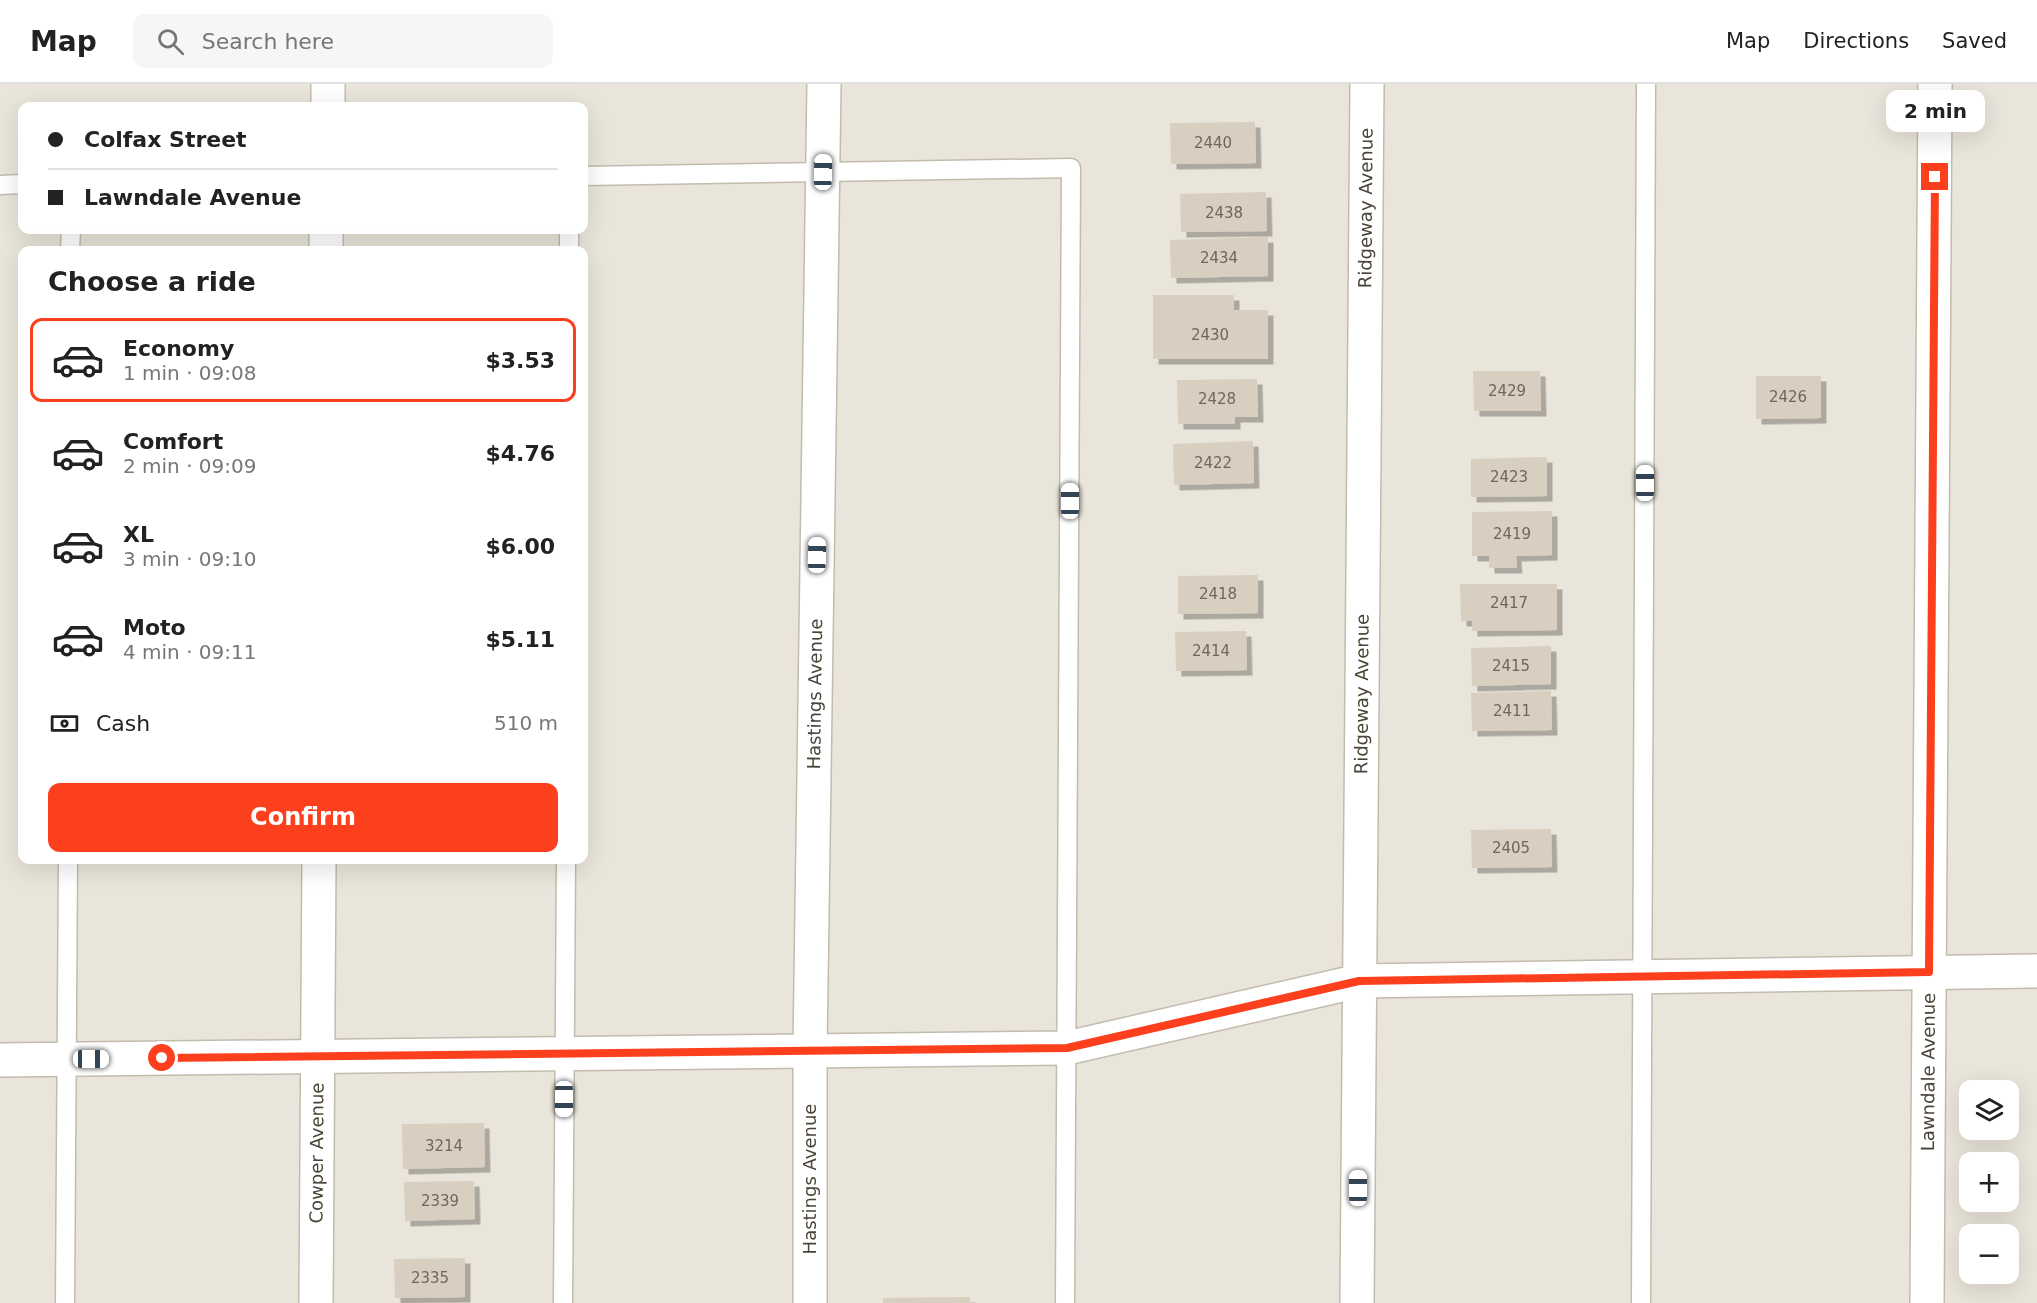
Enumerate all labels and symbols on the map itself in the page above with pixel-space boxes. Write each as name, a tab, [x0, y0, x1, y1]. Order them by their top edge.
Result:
callout: 2 min	[1886, 90, 1984, 132]
street label: Ridgeway Avenue	[1354, 128, 1377, 288]
house number: 2440	[1194, 134, 1232, 152]
car	[814, 154, 832, 190]
route end	[1921, 163, 1948, 190]
house number: 2438	[1205, 204, 1243, 222]
house number: 2434	[1200, 249, 1238, 267]
house number: 2430	[1191, 326, 1229, 344]
house number: 2429	[1488, 382, 1526, 400]
house number: 2426	[1769, 388, 1807, 406]
house number: 2428	[1198, 390, 1236, 408]
house number: 2422	[1194, 454, 1232, 472]
car	[1636, 465, 1654, 501]
house number: 2423	[1490, 468, 1528, 486]
car	[1061, 483, 1079, 519]
house number: 2419	[1493, 525, 1531, 543]
car	[808, 537, 826, 573]
house number: 2418	[1199, 585, 1237, 603]
house number: 2417	[1490, 594, 1528, 612]
street label: Ridgeway Avenue	[1350, 614, 1373, 774]
street label: Hastings Avenue	[803, 618, 826, 770]
house number: 2414	[1192, 642, 1230, 660]
house number: 2415	[1492, 657, 1530, 675]
house number: 2411	[1493, 702, 1531, 720]
house number: 2405	[1492, 839, 1530, 857]
street label: Lawndale Avenue	[1917, 993, 1939, 1151]
route start	[148, 1044, 175, 1071]
car	[73, 1050, 109, 1068]
car	[555, 1081, 573, 1117]
street label: Cowper Avenue	[306, 1082, 327, 1224]
street label: Hastings Avenue	[799, 1104, 820, 1254]
house number: 3214	[425, 1137, 463, 1155]
car	[1349, 1170, 1367, 1206]
house number: 2339	[421, 1192, 459, 1210]
house number: 2335	[411, 1269, 449, 1287]

